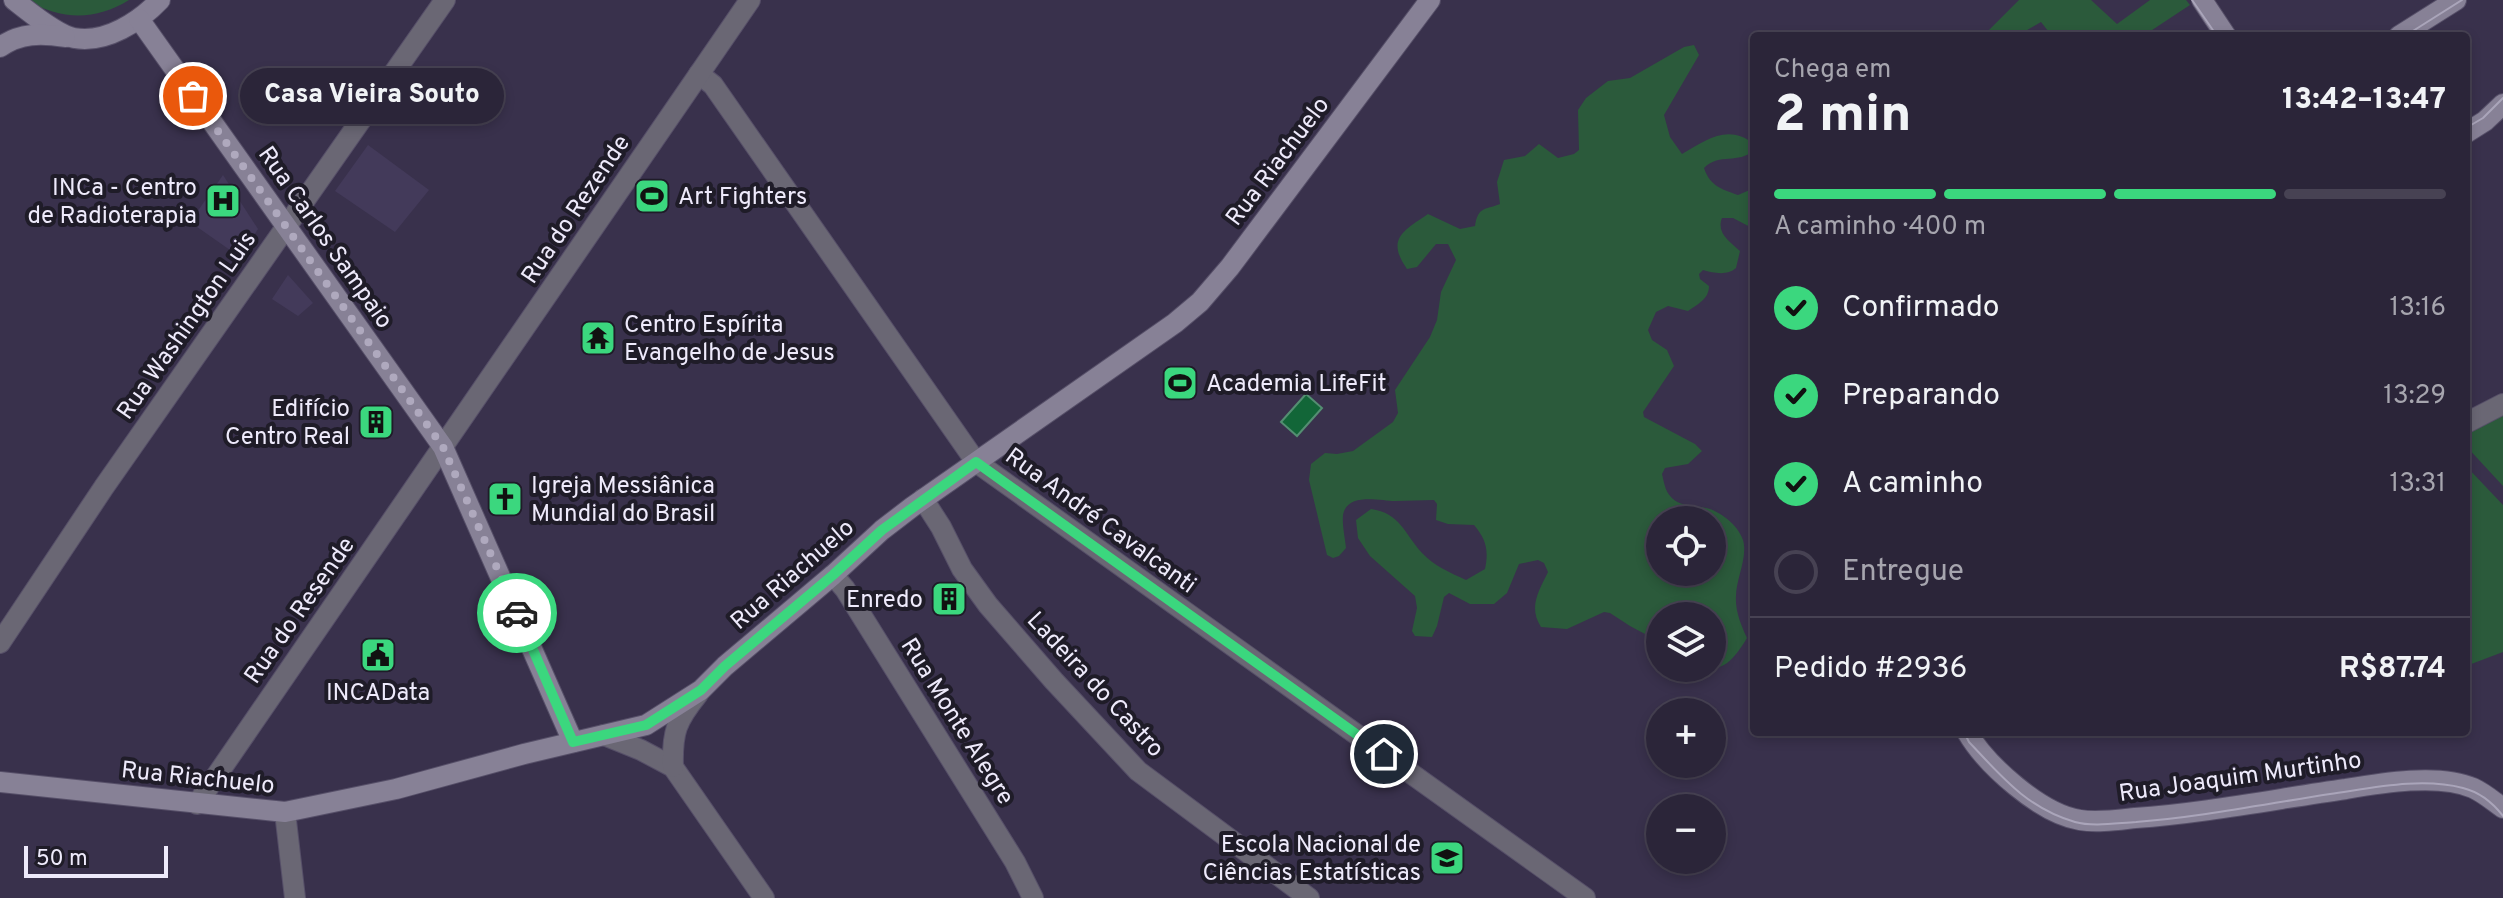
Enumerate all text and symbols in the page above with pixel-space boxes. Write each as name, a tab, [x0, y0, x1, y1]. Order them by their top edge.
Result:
text: Chega em	[1774, 54, 1891, 87]
pin	[159, 62, 227, 130]
callout: Casa Vieira Souto	[241, 68, 505, 124]
icon: bag	[171, 74, 215, 118]
text: Casa Vieira Souto	[264, 79, 480, 112]
text: 13:42–13:47	[2282, 82, 2446, 119]
text: 2 min	[1774, 84, 1912, 150]
street label: Rua Riachuelo	[1220, 92, 1337, 233]
street label: Rua do Rezende	[516, 130, 638, 290]
street label: Rua Carlos Sampaio	[250, 141, 398, 335]
place label: INCa - Centro de Radioterapia	[27, 174, 197, 232]
sports icon: Art Fighters	[633, 177, 671, 215]
hospital icon: INCa - Centro de Radioterapia	[204, 182, 242, 220]
place label: Art Fighters	[678, 183, 807, 213]
text: A caminho · 400 m	[1774, 211, 1986, 244]
street label: Rua Washington Luis	[111, 226, 264, 426]
icon: check	[1774, 286, 1818, 330]
text: Confirmado	[1842, 290, 2000, 327]
text: 13:16	[2390, 292, 2446, 325]
place label: Centro Espírita Evangelho de Jesus	[624, 311, 835, 369]
temple icon: Centro Espírita Evangelho de Jesus	[579, 319, 617, 357]
sports icon: Academia LifeFit	[1161, 364, 1199, 402]
place label: Academia LifeFit	[1206, 370, 1387, 400]
icon: check	[1774, 374, 1818, 418]
text: Preparando	[1842, 378, 2000, 415]
text: 13:29	[2383, 380, 2446, 413]
place label: Edifício Centro Real	[225, 395, 350, 453]
building icon: Edifício Centro Real	[357, 403, 395, 441]
street label: Rua André Cavalcanti	[998, 442, 1201, 601]
icon: check	[1774, 462, 1818, 506]
text: A caminho	[1842, 466, 1983, 503]
text: 13:31	[2390, 468, 2446, 501]
place label: Igreja Messiânica Mundial do Brasil	[531, 472, 715, 530]
church icon: Igreja Messiânica Mundial do Brasil	[486, 480, 524, 518]
map controls	[1646, 506, 1726, 874]
button: locate	[1646, 506, 1726, 586]
street label: Rua Riachuelo	[725, 514, 861, 637]
street label: Rua do Resende	[239, 532, 362, 690]
text: Entregue	[1842, 554, 1964, 591]
courier	[477, 573, 557, 653]
building icon: Enredo	[930, 580, 968, 618]
place label: Enredo	[846, 586, 923, 616]
icon: car	[495, 591, 539, 635]
button: layers	[1646, 602, 1726, 682]
street label: Ladeira do Castro	[1019, 606, 1170, 764]
street label: Rua Monte Alegre	[893, 633, 1020, 811]
public building icon: INCAData	[359, 636, 397, 674]
text: Pedido #2936	[1774, 651, 1968, 688]
text: R$87.74	[2339, 651, 2446, 688]
place label: INCAData	[326, 679, 430, 709]
button: +	[1646, 698, 1726, 778]
pin	[1350, 720, 1418, 788]
icon: home	[1362, 732, 1406, 776]
street label: Rua Joaquim Murtinho	[2117, 746, 2363, 810]
street label: Rua Riachuelo	[120, 756, 276, 802]
button: −	[1646, 794, 1726, 874]
place label: Escola Nacional de Ciências Estatísticas	[1202, 831, 1421, 889]
school or university icon: Escola Nacional de Ciências Estatísticas	[1428, 839, 1466, 877]
scale bar	[24, 842, 168, 878]
text: 50 m	[36, 846, 88, 873]

